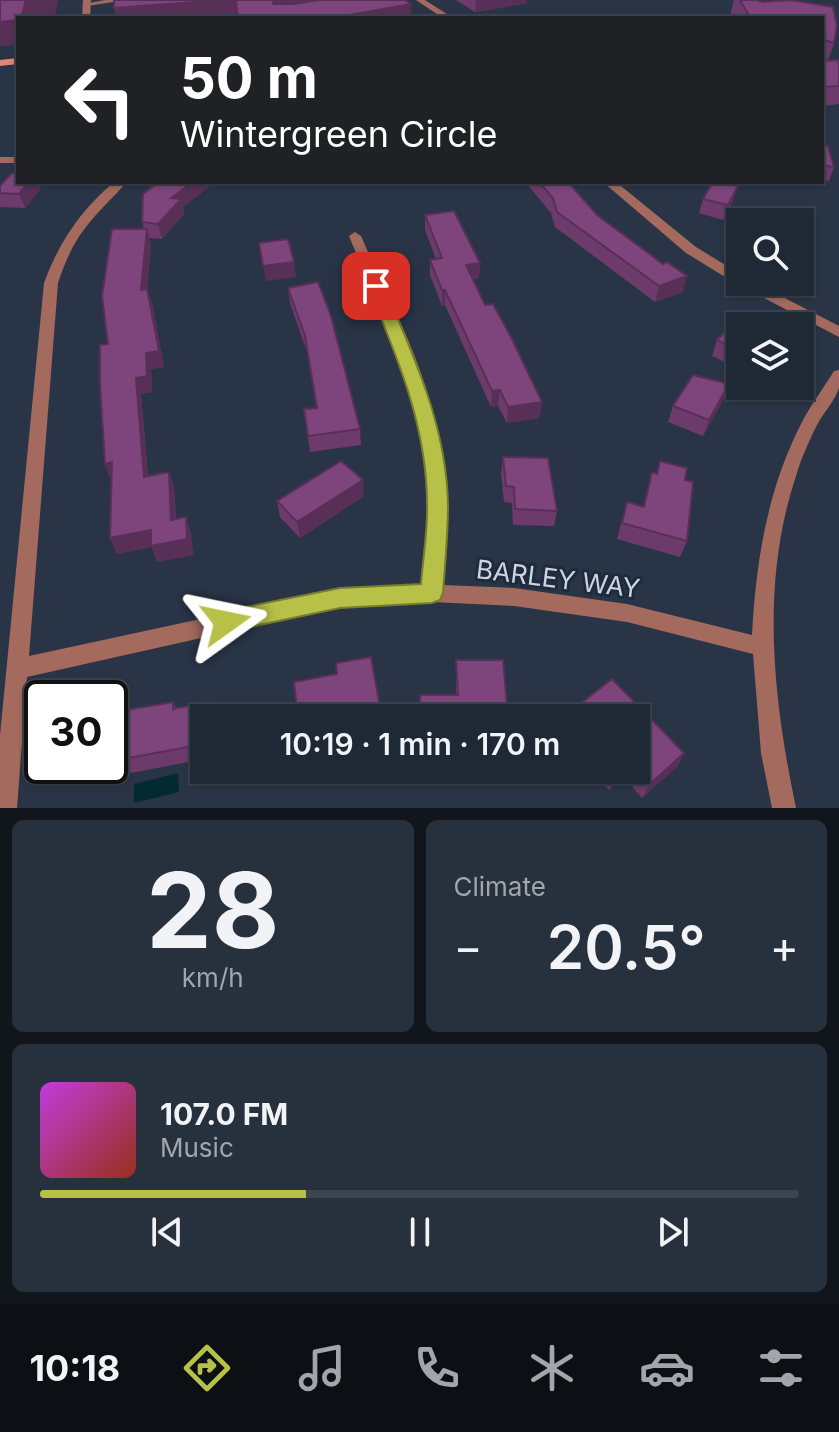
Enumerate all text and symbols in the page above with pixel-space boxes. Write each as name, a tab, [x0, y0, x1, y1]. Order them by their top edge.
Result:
text: 50 m	[180, 44, 318, 112]
icon: left	[48, 48, 152, 152]
text: Wintergreen Circle	[180, 112, 497, 156]
map controls	[726, 208, 814, 400]
button: search	[726, 208, 814, 296]
pin	[342, 252, 410, 320]
icon: arrive	[354, 264, 398, 308]
button: layers	[726, 312, 814, 400]
street label: BARLEY WAY	[474, 553, 642, 604]
position arrow	[184, 580, 268, 664]
speed limit sign: 30	[24, 680, 128, 784]
text: 10:19 · 1 min · 170 m	[280, 726, 560, 762]
text: 28	[146, 847, 279, 973]
text: Climate	[454, 871, 546, 902]
text: 20.5°	[547, 911, 706, 983]
text: −	[454, 920, 483, 974]
text: +	[770, 920, 799, 974]
text: km/h	[182, 962, 244, 993]
text: 107.0 FM	[160, 1096, 288, 1132]
text: Music	[160, 1132, 234, 1163]
icon: previous	[145, 1210, 189, 1254]
icon: pause	[398, 1210, 442, 1254]
icon: next	[651, 1210, 695, 1254]
icon: directions	[179, 1340, 235, 1396]
icon: music	[294, 1340, 350, 1396]
icon: phone	[409, 1340, 465, 1396]
icon: climate	[524, 1340, 580, 1396]
icon: car	[639, 1340, 695, 1396]
icon: filters	[753, 1340, 809, 1396]
text: 10:18	[29, 1346, 120, 1390]

